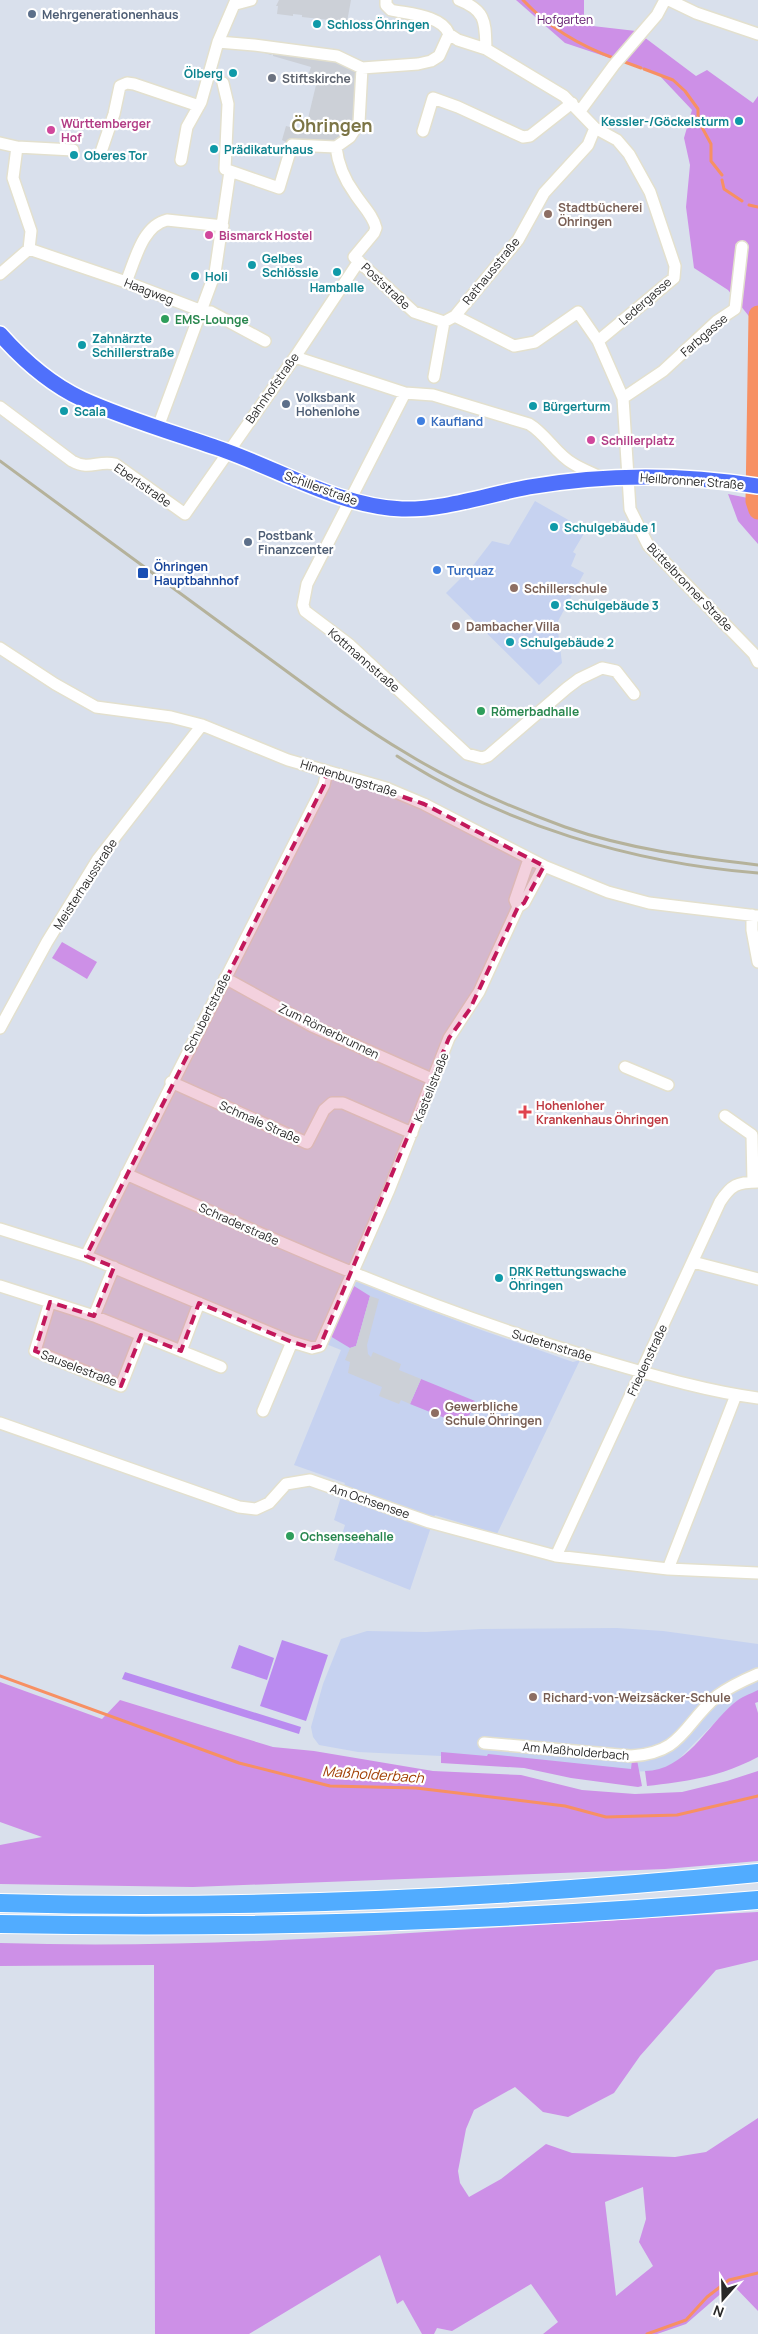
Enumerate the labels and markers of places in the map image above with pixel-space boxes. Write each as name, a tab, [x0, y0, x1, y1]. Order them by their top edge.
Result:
place label: Mehrgenerationenhaus	[42, 6, 179, 23]
marker: Mehrgenerationenhaus	[26, 8, 38, 20]
place label: Schloss Öhringen	[327, 16, 429, 33]
marker: Schloss Öhringen	[311, 18, 323, 30]
place label: Ölberg	[184, 65, 223, 82]
marker: Ölberg	[227, 67, 239, 79]
place label: Stiftskirche	[282, 70, 351, 87]
marker: Stiftskirche	[266, 72, 278, 84]
place label: Kessler-/Göckelsturm	[601, 113, 729, 130]
place label: Württemberger Hof	[61, 115, 151, 146]
marker: Kessler-/Göckelsturm	[733, 115, 745, 127]
marker: Württemberger Hof	[45, 124, 57, 136]
place label: Prädikaturhaus	[224, 141, 314, 158]
marker: Prädikaturhaus	[208, 143, 220, 155]
place label: Oberes Tor	[84, 147, 147, 164]
marker: Oberes Tor	[68, 149, 80, 161]
place label: Stadtbücherei Öhringen	[558, 199, 642, 230]
marker: Stadtbücherei Öhringen	[542, 208, 554, 220]
place label: Bismarck Hostel	[219, 227, 312, 244]
marker: Bismarck Hostel	[203, 229, 215, 241]
place label: Gelbes Schlössle	[262, 250, 319, 281]
marker: Gelbes Schlössle	[246, 259, 258, 271]
marker: Hamballe	[331, 266, 343, 278]
place label: Holi	[205, 268, 228, 285]
marker: Holi	[189, 270, 201, 282]
place label: Hamballe	[310, 279, 364, 296]
place label: EMS-Lounge	[175, 311, 249, 328]
marker: EMS-Lounge	[159, 313, 171, 325]
place label: Zahnärzte Schillerstraße	[92, 330, 174, 361]
marker: Zahnärzte Schillerstraße	[76, 339, 88, 351]
place label: Volksbank Hohenlohe	[296, 389, 360, 420]
marker: Volksbank Hohenlohe	[280, 398, 292, 410]
place label: Bürgerturm	[543, 398, 611, 415]
marker: Bürgerturm	[527, 400, 539, 412]
place label: Scala	[74, 403, 106, 420]
marker: Scala	[58, 405, 70, 417]
place label: Kaufland	[431, 413, 483, 430]
marker: Kaufland	[415, 415, 427, 427]
place label: Schillerplatz	[601, 432, 675, 449]
marker: Schillerplatz	[585, 434, 597, 446]
place label: Schulgebäude 1	[564, 519, 656, 536]
marker: Schulgebäude 1	[548, 521, 560, 533]
place label: Postbank Finanzcenter	[258, 527, 334, 558]
marker: Postbank Finanzcenter	[242, 536, 254, 548]
place label: Öhringen Hauptbahnhof	[154, 558, 239, 589]
place label: Turquaz	[447, 562, 494, 579]
marker: Turquaz	[431, 564, 443, 576]
marker: Öhringen Hauptbahnhof	[136, 566, 150, 580]
place label: Schillerschule	[524, 580, 607, 597]
marker: Schillerschule	[508, 582, 520, 594]
place label: Schulgebäude 3	[565, 597, 659, 614]
marker: Schulgebäude 3	[549, 599, 561, 611]
place label: Dambacher Villa	[466, 618, 560, 635]
marker: Dambacher Villa	[450, 620, 462, 632]
place label: Schulgebäude 2	[520, 634, 614, 651]
marker: Schulgebäude 2	[504, 636, 516, 648]
place label: Römerbadhalle	[491, 703, 579, 720]
marker: Römerbadhalle	[475, 705, 487, 717]
place label: Hohenloher Krankenhaus Öhringen	[536, 1097, 669, 1128]
marker: Hohenloher Krankenhaus Öhringen	[518, 1105, 532, 1119]
place label: DRK Rettungswache Öhringen	[509, 1263, 627, 1294]
marker: DRK Rettungswache Öhringen	[493, 1272, 505, 1284]
place label: Gewerbliche Schule Öhringen	[445, 1398, 542, 1429]
marker: Gewerbliche Schule Öhringen	[429, 1407, 441, 1419]
place label: Ochsenseehalle	[300, 1528, 394, 1545]
marker: Ochsenseehalle	[284, 1530, 296, 1542]
place label: Richard-von-Weizsäcker-Schule	[543, 1689, 731, 1706]
marker: Richard-von-Weizsäcker-Schule	[527, 1691, 539, 1703]

